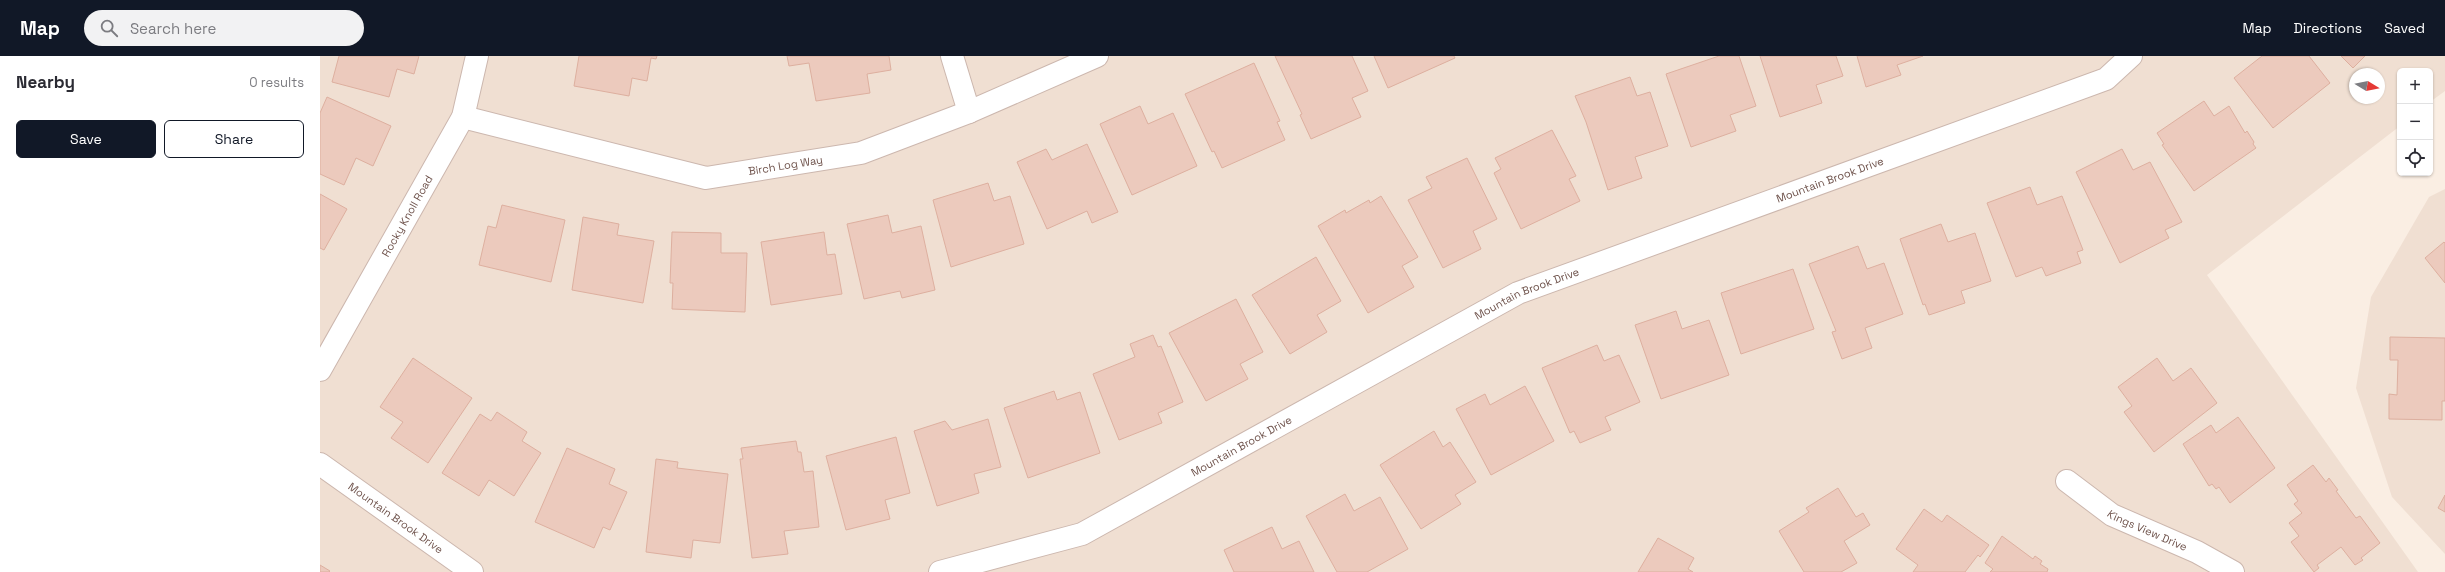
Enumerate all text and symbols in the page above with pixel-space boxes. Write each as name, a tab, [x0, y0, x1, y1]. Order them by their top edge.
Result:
search box	[84, 10, 364, 46]
text: Map	[20, 16, 60, 41]
icon: search	[98, 17, 120, 39]
text: Search here	[130, 19, 216, 38]
text: Map	[2242, 19, 2272, 37]
text: Directions	[2294, 19, 2362, 37]
text: Saved	[2384, 19, 2425, 37]
north arrow	[2349, 68, 2385, 104]
map controls	[2397, 68, 2433, 176]
button: +	[2397, 68, 2433, 104]
text: Nearby	[16, 71, 75, 93]
text: 0 results	[249, 74, 304, 91]
button: −	[2397, 104, 2433, 140]
button: Save	[16, 120, 156, 158]
button: Share	[164, 120, 304, 158]
button: locate	[2397, 140, 2433, 176]
street label: Birch Log Way	[747, 152, 824, 178]
street label: Mountain Brook Drive	[1774, 154, 1885, 205]
street label: Rocky Knoll Road	[379, 173, 436, 259]
street label: Mountain Brook Drive	[1472, 264, 1581, 323]
street label: Mountain Brook Drive	[1188, 412, 1294, 479]
street label: Mountain Brook Drive	[346, 479, 446, 556]
street label: Kings View Drive	[2104, 507, 2189, 554]

